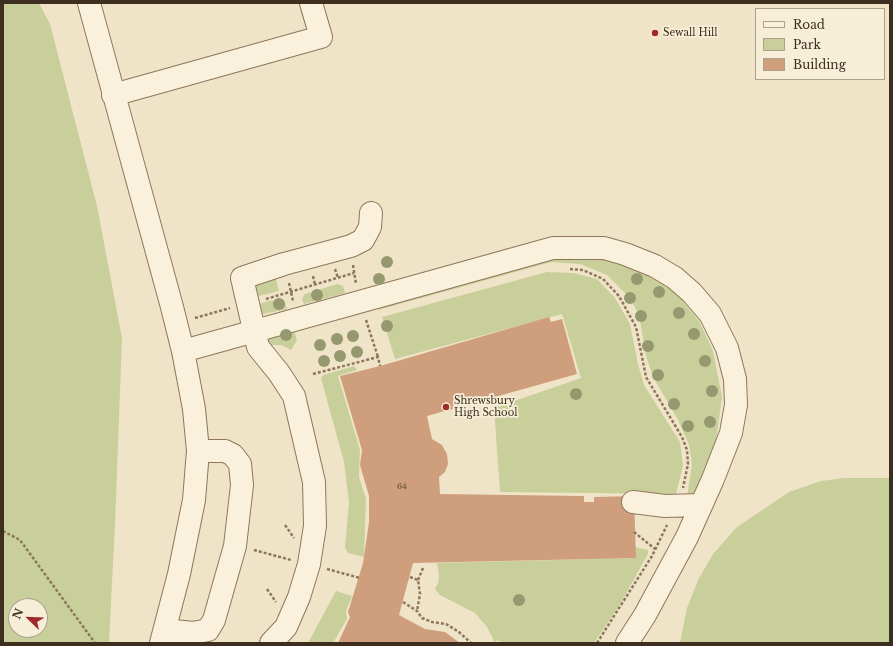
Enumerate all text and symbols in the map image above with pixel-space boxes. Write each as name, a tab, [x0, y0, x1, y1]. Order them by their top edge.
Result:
legend	[755, 8, 885, 80]
text: Road	[793, 17, 825, 32]
place label: Sewall Hill	[663, 27, 718, 39]
marker: Sewall Hill	[650, 28, 660, 38]
text: Park	[793, 37, 821, 52]
text: Building	[793, 57, 846, 72]
place label: Shrewsbury High School	[454, 395, 517, 418]
marker: Shrewsbury High School	[441, 402, 451, 412]
house number: 64	[397, 482, 407, 492]
north arrow	[8, 598, 48, 638]
text: N	[9, 606, 26, 621]

